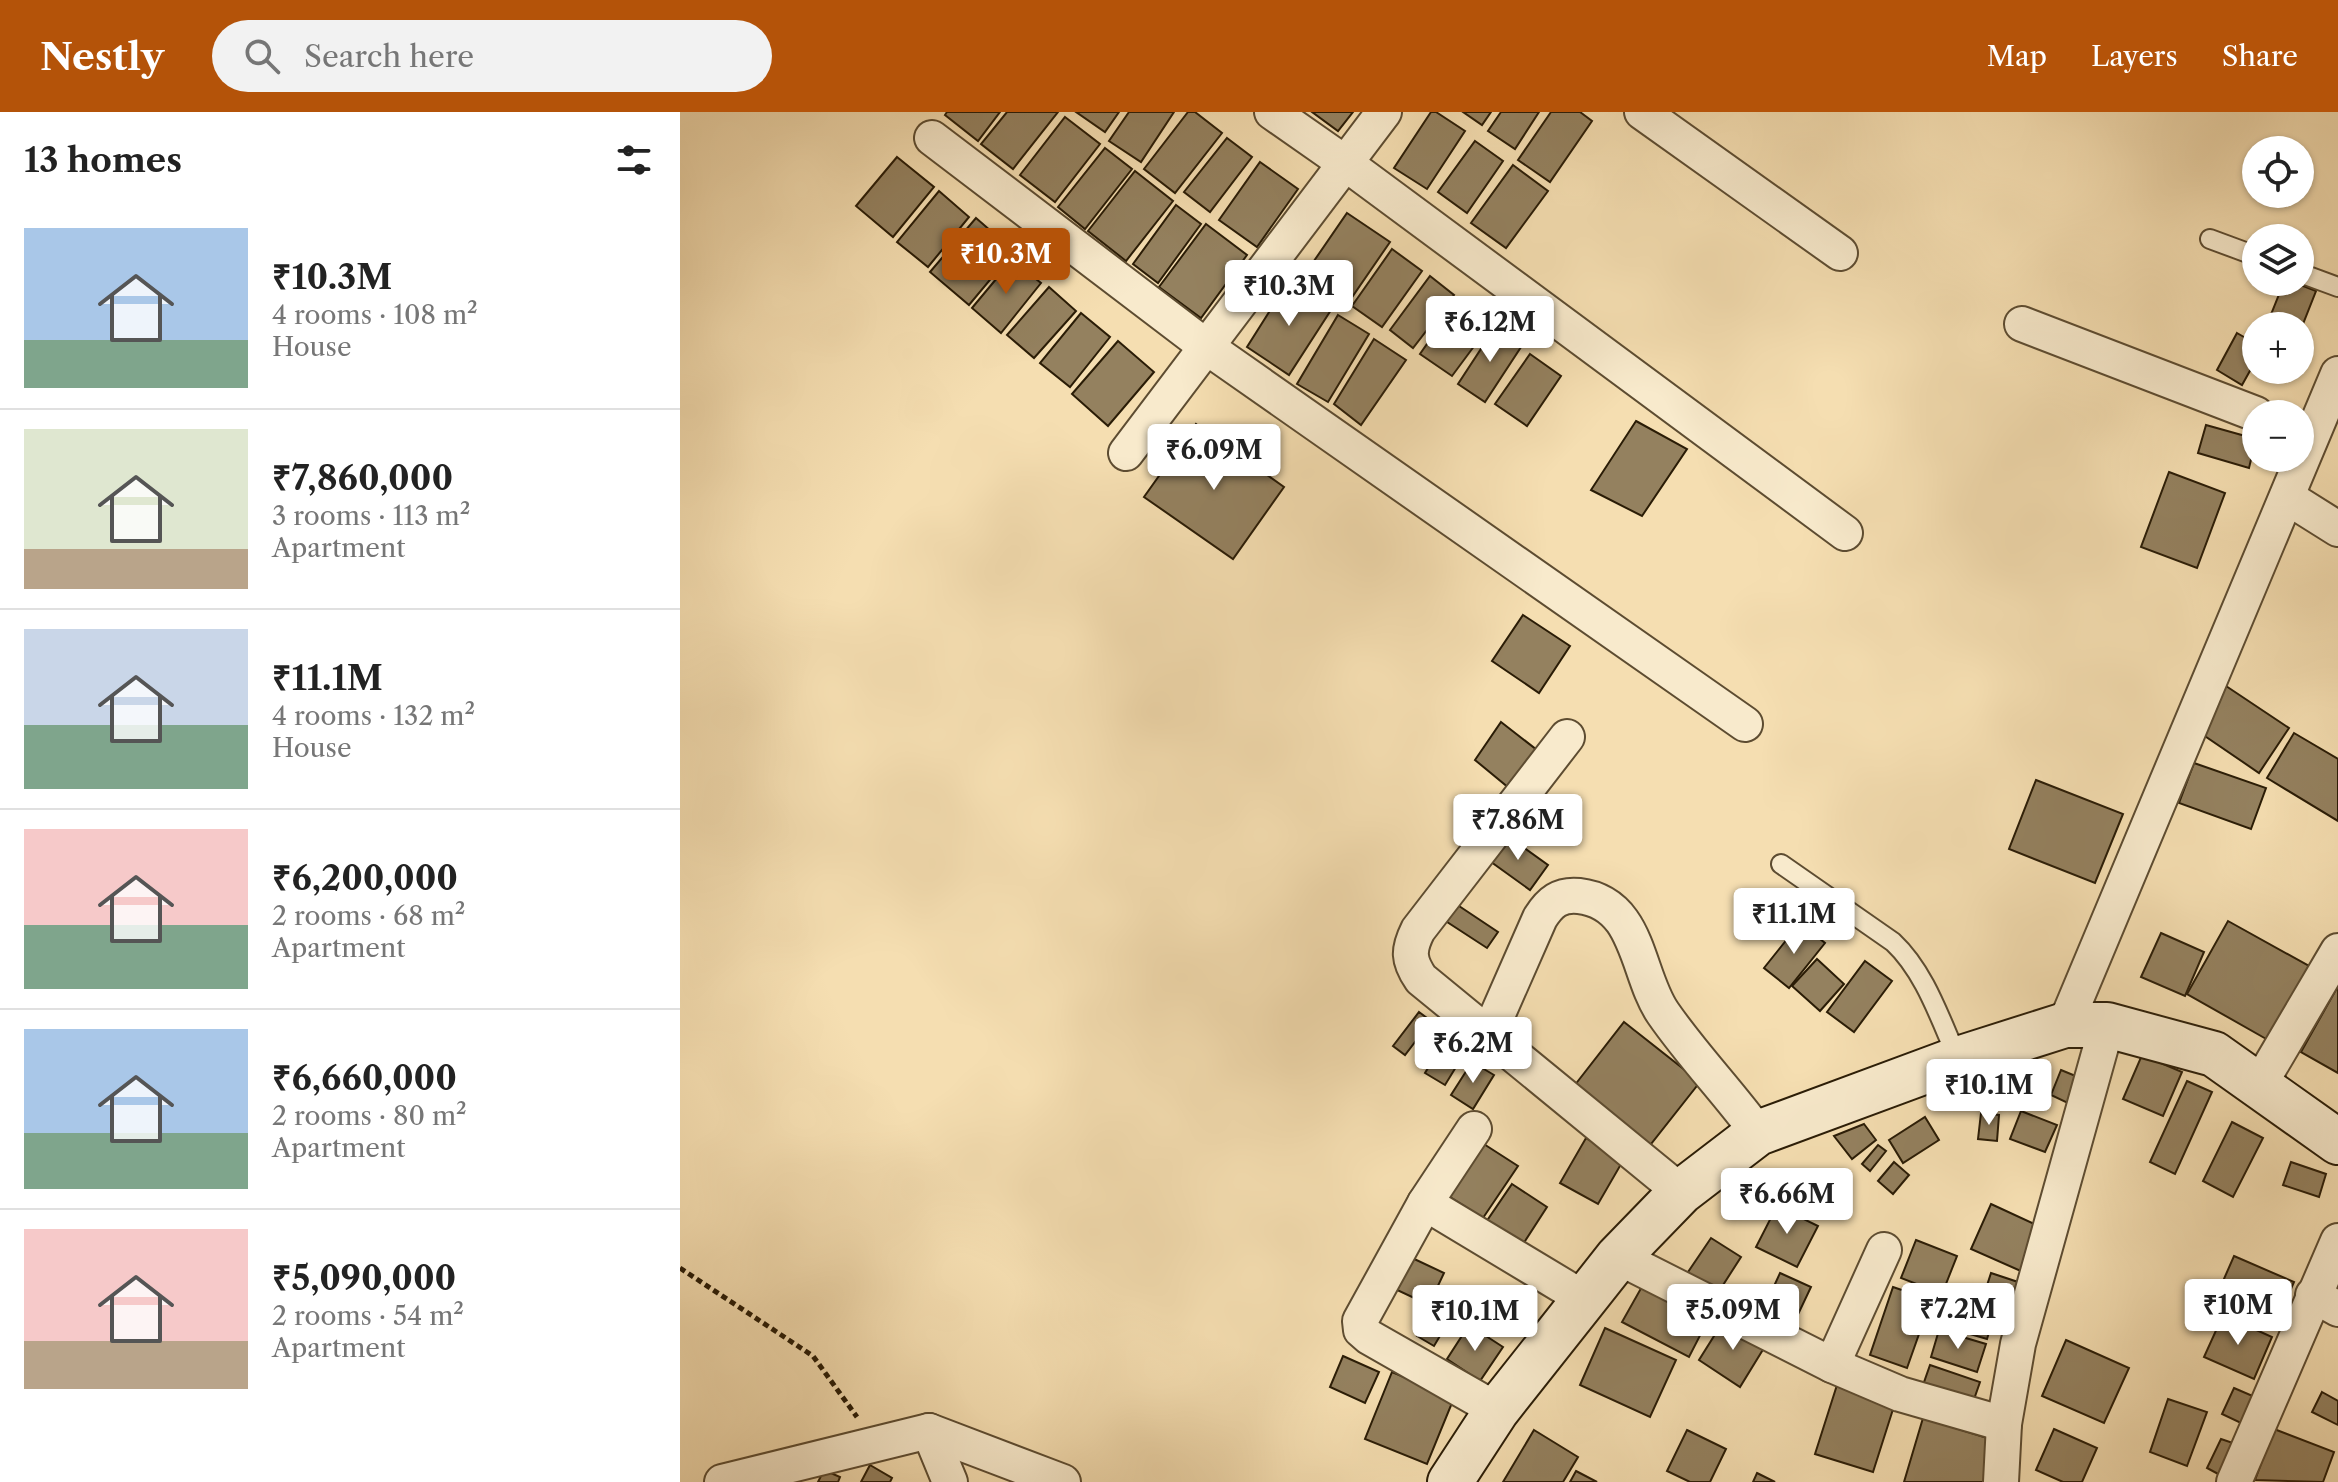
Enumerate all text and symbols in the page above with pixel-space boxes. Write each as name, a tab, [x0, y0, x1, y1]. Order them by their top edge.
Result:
search box	[212, 20, 772, 92]
text: Nestly	[40, 33, 164, 80]
icon: search	[240, 34, 284, 78]
text: Search here	[304, 38, 474, 75]
text: Map	[1987, 39, 2047, 73]
text: Layers	[2091, 39, 2178, 73]
text: Share	[2222, 39, 2298, 73]
map controls	[2242, 136, 2314, 472]
button: locate	[2242, 136, 2314, 208]
icon: filters	[612, 138, 656, 182]
text: 13 homes	[24, 139, 182, 181]
button: layers	[2242, 224, 2314, 296]
pin: ₹10.3M	[941, 228, 1071, 296]
text: ₹10.3M	[960, 238, 1052, 270]
text: ₹10.3M	[272, 256, 392, 298]
icon: home	[88, 260, 184, 356]
pin: ₹10.3M	[1224, 260, 1354, 328]
text: ₹10.3M	[1243, 270, 1335, 302]
pin: ₹6.12M	[1425, 296, 1555, 364]
text: 4 rooms · 108 m²	[272, 299, 478, 331]
text: ₹6.12M	[1444, 306, 1536, 338]
button: +	[2242, 312, 2314, 384]
text: House	[272, 331, 352, 363]
button: −	[2242, 400, 2314, 472]
pin: ₹6.09M	[1149, 424, 1279, 492]
text: ₹6.09M	[1166, 434, 1262, 466]
text: ₹7,860,000	[272, 457, 453, 499]
icon: home	[88, 461, 184, 557]
text: 3 rooms · 113 m²	[272, 500, 470, 532]
text: Apartment	[272, 532, 405, 564]
text: ₹11.1M	[272, 657, 383, 699]
icon: home	[88, 661, 184, 757]
text: 4 rooms · 132 m²	[272, 700, 475, 732]
text: House	[272, 732, 352, 764]
pin: ₹7.86M	[1453, 794, 1583, 862]
text: ₹7.86M	[1471, 804, 1565, 836]
text: ₹6,200,000	[272, 857, 458, 899]
icon: home	[88, 861, 184, 957]
pin: ₹11.1M	[1729, 888, 1859, 956]
text: ₹11.1M	[1752, 898, 1836, 930]
text: 2 rooms · 68 m²	[272, 900, 465, 932]
text: Apartment	[272, 932, 405, 964]
pin: ₹6.2M	[1417, 1017, 1529, 1085]
text: ₹6.2M	[1433, 1027, 1513, 1059]
text: ₹6,660,000	[272, 1057, 457, 1099]
pin: ₹10.1M	[1924, 1059, 2054, 1127]
icon: home	[88, 1061, 184, 1157]
text: ₹10.1M	[1944, 1069, 2034, 1101]
text: 2 rooms · 80 m²	[272, 1100, 467, 1132]
text: Apartment	[272, 1132, 405, 1164]
pin: ₹6.66M	[1722, 1168, 1852, 1236]
text: ₹6.66M	[1739, 1178, 1835, 1210]
text: ₹5,090,000	[272, 1257, 456, 1299]
icon: home	[88, 1261, 184, 1357]
pin: ₹10M	[2191, 1279, 2285, 1347]
pin: ₹7.2M	[1902, 1283, 2014, 1351]
pin: ₹5.09M	[1668, 1284, 1798, 1352]
pin: ₹10.1M	[1410, 1285, 1540, 1353]
text: ₹10M	[2203, 1289, 2273, 1321]
text: ₹7.2M	[1919, 1293, 1997, 1325]
text: ₹5.09M	[1685, 1294, 1781, 1326]
text: ₹10.1M	[1430, 1295, 1520, 1327]
text: 2 rooms · 54 m²	[272, 1300, 464, 1332]
text: Apartment	[272, 1332, 405, 1364]

